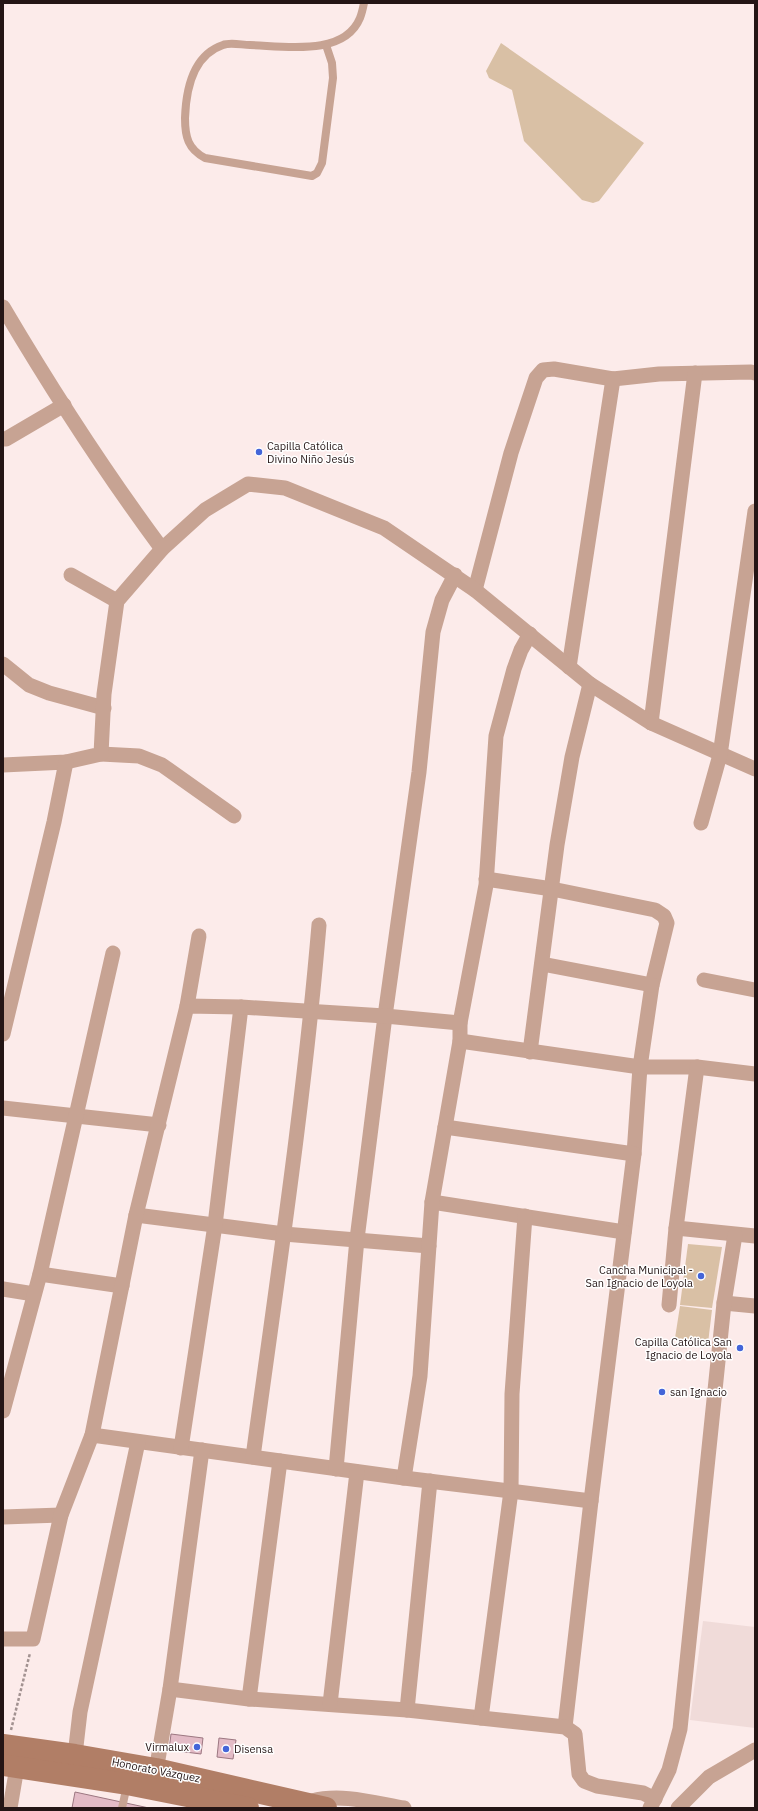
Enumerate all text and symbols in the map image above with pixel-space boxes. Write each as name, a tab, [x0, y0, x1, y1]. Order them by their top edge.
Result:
place label: Capilla Católica Divino Niño Jesús	[267, 439, 354, 466]
marker: Capilla Católica Divino Niño Jesús	[254, 447, 264, 457]
place label: Cancha Municipal - San Ignacio de Loyola	[586, 1263, 693, 1290]
marker: Cancha Municipal - San Ignacio de Loyola	[696, 1271, 706, 1281]
place label: Capilla Católica San Ignacio de Loyola	[635, 1335, 732, 1362]
marker: Capilla Católica San Ignacio de Loyola	[735, 1343, 745, 1353]
place label: san Ignacio	[670, 1385, 727, 1399]
marker: san Ignacio	[657, 1387, 667, 1397]
place label: Virmalux	[145, 1740, 189, 1754]
marker: Virmalux	[192, 1742, 202, 1752]
place label: Disensa	[234, 1742, 273, 1756]
marker: Disensa	[221, 1744, 231, 1754]
street label: Honorato Vázquez	[111, 1755, 201, 1785]

